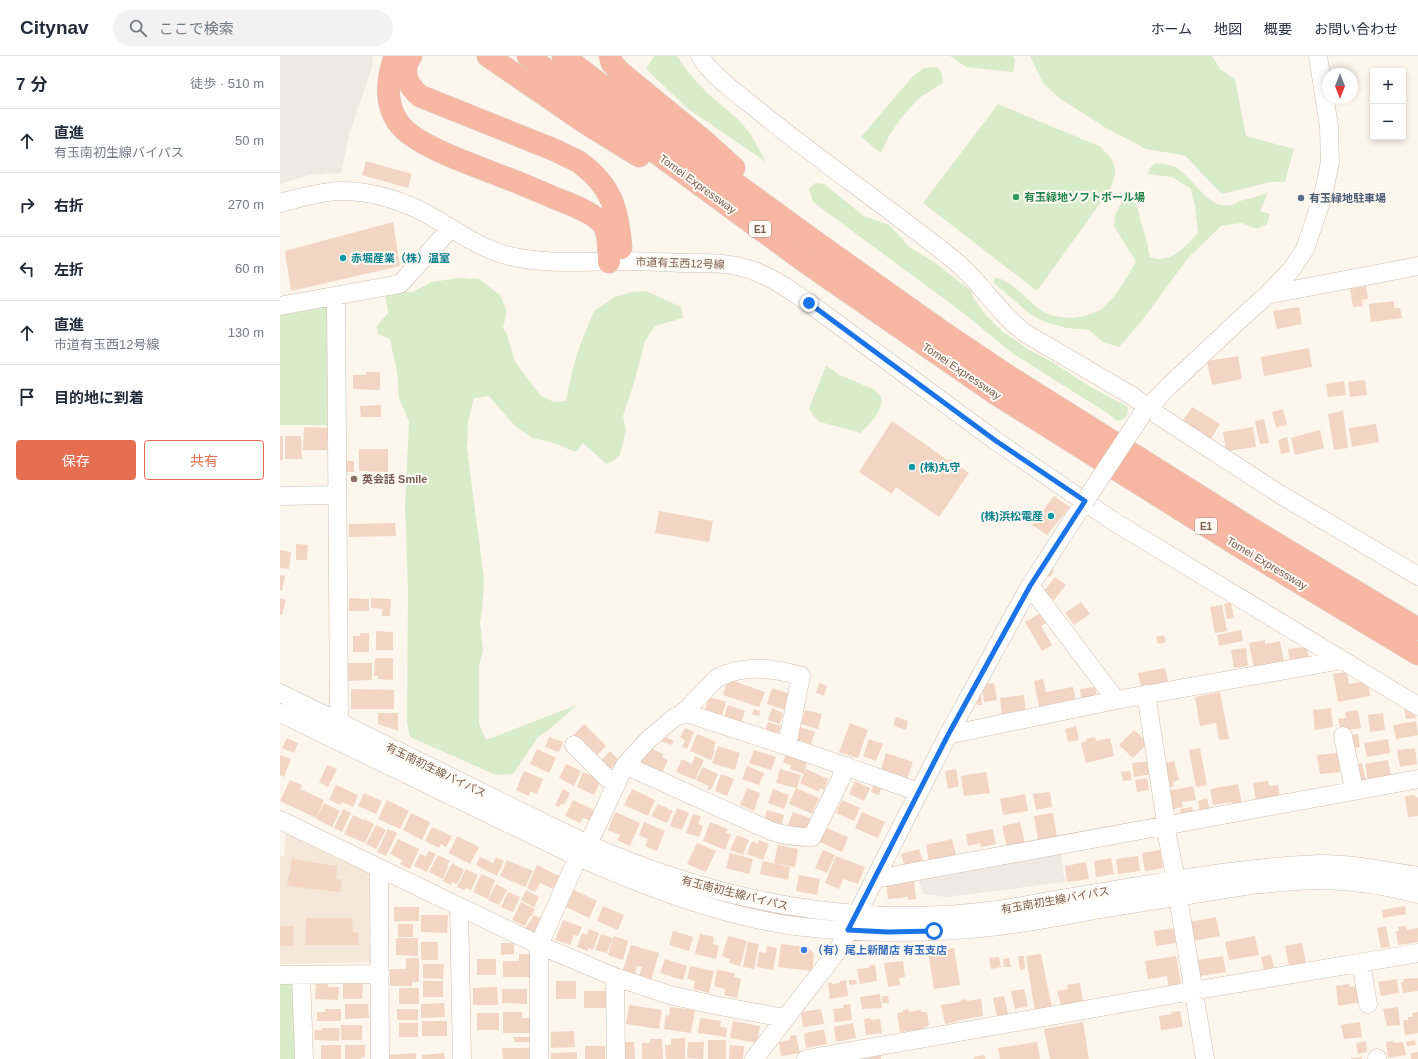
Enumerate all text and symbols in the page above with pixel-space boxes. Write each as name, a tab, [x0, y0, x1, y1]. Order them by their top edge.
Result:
search box	[113, 10, 393, 46]
text: Citynav	[20, 17, 89, 38]
icon: search	[127, 17, 149, 39]
text: ここで検索	[159, 20, 234, 37]
text: ホーム	[1150, 21, 1192, 37]
text: 地図	[1214, 21, 1242, 37]
text: 概要	[1264, 21, 1292, 37]
text: お問い合わせ	[1314, 21, 1398, 37]
north arrow	[1322, 68, 1358, 104]
map controls	[1370, 68, 1406, 140]
button: +	[1370, 68, 1406, 104]
text: 7 分	[16, 75, 47, 94]
text: 徒歩 · 510 m	[190, 76, 264, 91]
button: −	[1370, 104, 1406, 140]
text: 直進	[54, 124, 84, 141]
icon: ahead	[16, 130, 38, 152]
text: 50 m	[235, 133, 264, 148]
text: 有玉南初生線バイパス	[54, 145, 184, 160]
street label: Tomei Expressway	[657, 152, 739, 216]
place label: 有玉緑地ソフトボール場	[1024, 191, 1145, 203]
marker: 有玉緑地ソフトボール場	[1011, 192, 1021, 202]
place label: 有玉緑地駐車場	[1309, 192, 1386, 204]
marker: 有玉緑地駐車場	[1296, 193, 1306, 203]
icon: right	[16, 194, 38, 216]
text: 右折	[54, 197, 84, 214]
text: 270 m	[228, 197, 264, 212]
road number: E1	[749, 221, 771, 237]
place label: 赤堀産業（株）温室	[351, 252, 450, 264]
marker: 赤堀産業（株）温室	[338, 253, 348, 263]
street label: 市道有玉西12号線	[635, 255, 725, 271]
icon: left	[16, 258, 38, 280]
text: 左折	[54, 261, 84, 278]
text: 60 m	[235, 261, 264, 276]
route end	[800, 294, 818, 312]
text: 直進	[54, 316, 84, 333]
icon: ahead	[16, 322, 38, 344]
text: 130 m	[228, 325, 264, 340]
text: 市道有玉西12号線	[54, 337, 159, 352]
street label: Tomei Expressway	[921, 340, 1004, 402]
icon: arrive	[16, 386, 38, 408]
text: 目的地に到着	[54, 389, 144, 406]
button: 保存	[16, 440, 136, 480]
button: 共有	[144, 440, 264, 480]
place label: (株)丸守	[920, 461, 960, 473]
marker: (株)丸守	[907, 462, 917, 472]
place label: 英会話 Smile	[362, 473, 427, 485]
marker: 英会話 Smile	[349, 474, 359, 484]
place label: (株)浜松電産	[981, 510, 1043, 522]
marker: (株)浜松電産	[1046, 511, 1056, 521]
road number: E1	[1195, 518, 1217, 534]
street label: Tomei Expressway	[1225, 534, 1310, 592]
street label: 有玉南初生線バイパス	[384, 741, 488, 799]
street label: 有玉南初生線バイパス	[680, 874, 790, 912]
street label: 有玉南初生線バイパス	[1000, 885, 1110, 915]
route start	[925, 922, 943, 940]
place label: （有）尾上新聞店 有玉支店	[812, 944, 947, 956]
marker: （有）尾上新聞店 有玉支店	[799, 945, 809, 955]

